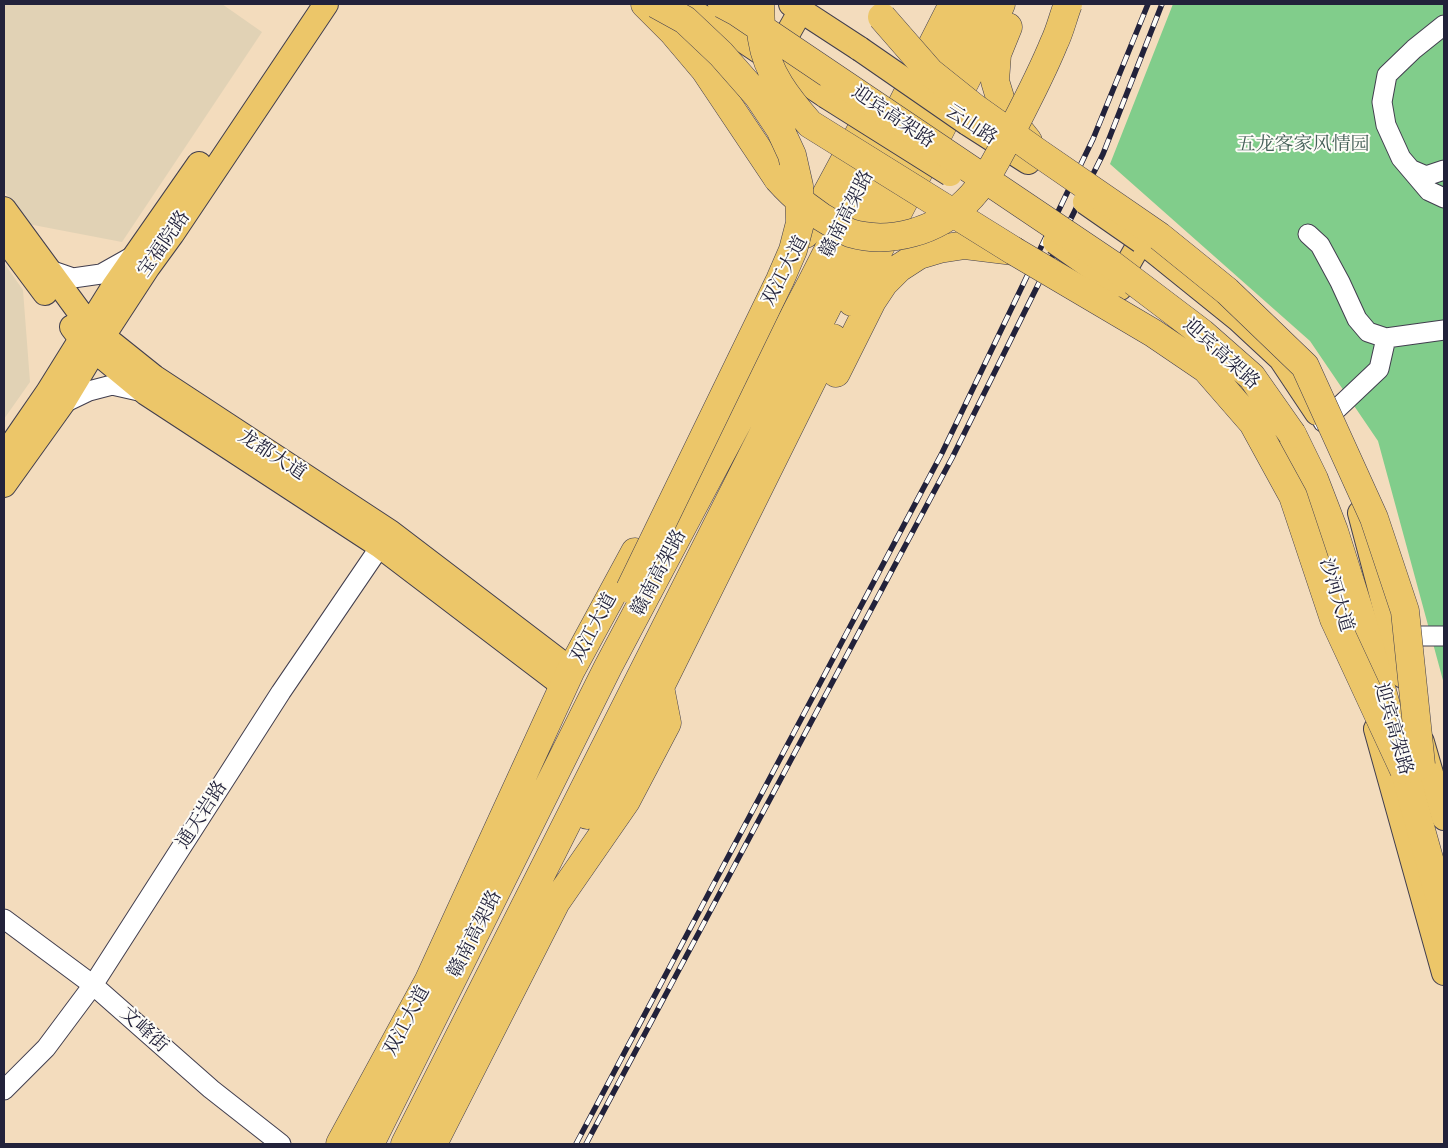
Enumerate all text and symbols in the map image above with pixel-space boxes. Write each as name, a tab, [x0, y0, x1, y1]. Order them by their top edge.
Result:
street label: 迎宾高架路	[847, 81, 939, 153]
street label: 云山路	[941, 100, 1001, 150]
park label: 五龙客家风情园	[1237, 134, 1369, 156]
street label: 赣南高架路	[815, 167, 879, 261]
street label: 宝福院路	[133, 206, 195, 282]
street label: 双江大道	[757, 232, 813, 310]
street label: 迎宾高架路	[1178, 314, 1264, 394]
street label: 龙都大道	[234, 425, 310, 485]
street label: 赣南高架路	[627, 526, 691, 620]
street label: 沙河大道	[1314, 555, 1358, 635]
street label: 双江大道	[566, 589, 622, 667]
street label: 迎宾高架路	[1369, 680, 1417, 778]
street label: 通天岩路	[172, 777, 232, 853]
street label: 赣南高架路	[443, 887, 507, 981]
street label: 双江大道	[379, 982, 435, 1060]
street label: 文峰街	[115, 1002, 173, 1058]

